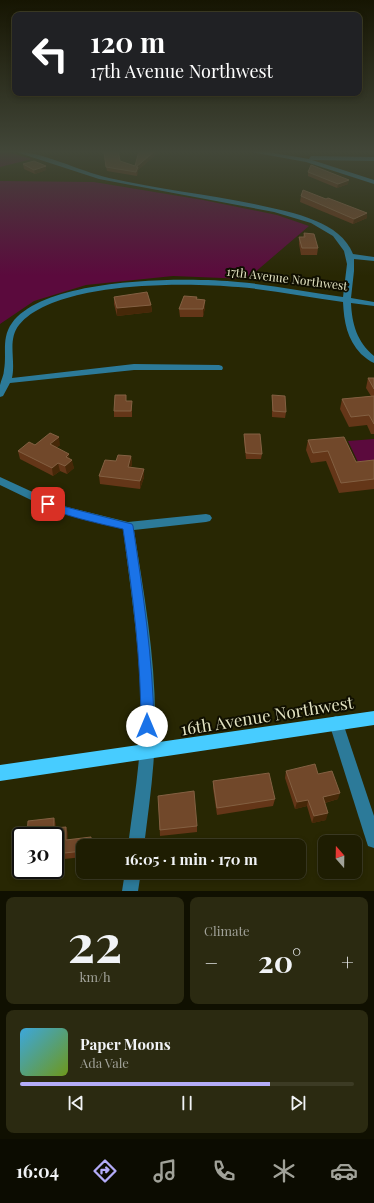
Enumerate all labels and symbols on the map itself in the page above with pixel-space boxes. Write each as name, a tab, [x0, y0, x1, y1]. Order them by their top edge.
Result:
street label: 17th Avenue Northwest	[226, 263, 349, 293]
pin	[31, 487, 65, 521]
street label: 16th Avenue Northwest	[179, 690, 356, 740]
position arrow	[126, 705, 168, 747]
speed limit sign: 30	[12, 827, 64, 879]
north arrow	[318, 835, 362, 879]

